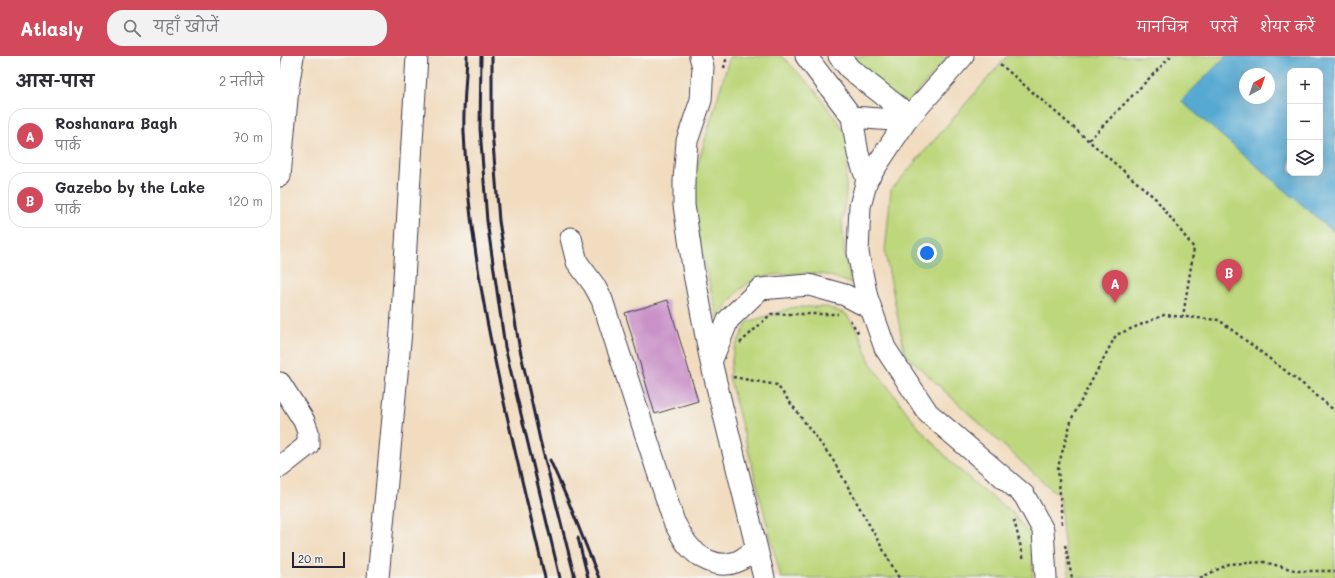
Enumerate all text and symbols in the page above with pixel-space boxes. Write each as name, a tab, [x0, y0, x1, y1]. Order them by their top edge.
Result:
search box	[107, 10, 387, 46]
text: Atlasly	[20, 16, 83, 41]
text: यहाँ खोजें	[153, 16, 219, 36]
icon: search	[121, 17, 143, 39]
text: मानचित्र	[1137, 17, 1188, 36]
text: परतें	[1210, 17, 1238, 36]
text: शेयर करें	[1260, 17, 1315, 36]
north arrow	[1239, 68, 1275, 104]
map controls	[1287, 68, 1323, 176]
button: +	[1287, 68, 1323, 104]
text: आस-पास	[16, 69, 94, 91]
text: 2 नतीजे	[219, 72, 264, 89]
button: −	[1287, 104, 1323, 140]
text: Roshanara Bagh	[55, 113, 177, 133]
text: A	[25, 128, 35, 145]
text: 70 m	[233, 128, 263, 145]
text: पार्क	[55, 136, 81, 153]
button: layers	[1287, 140, 1323, 176]
text: Gazebo by the Lake	[55, 177, 205, 197]
text: B	[26, 192, 34, 209]
text: 120 m	[227, 192, 263, 209]
text: पार्क	[55, 200, 81, 217]
your location	[917, 243, 937, 263]
pin: B	[1216, 259, 1242, 292]
pin: A	[1102, 270, 1128, 303]
scale bar	[292, 550, 345, 569]
text: 20 m	[298, 551, 323, 566]

